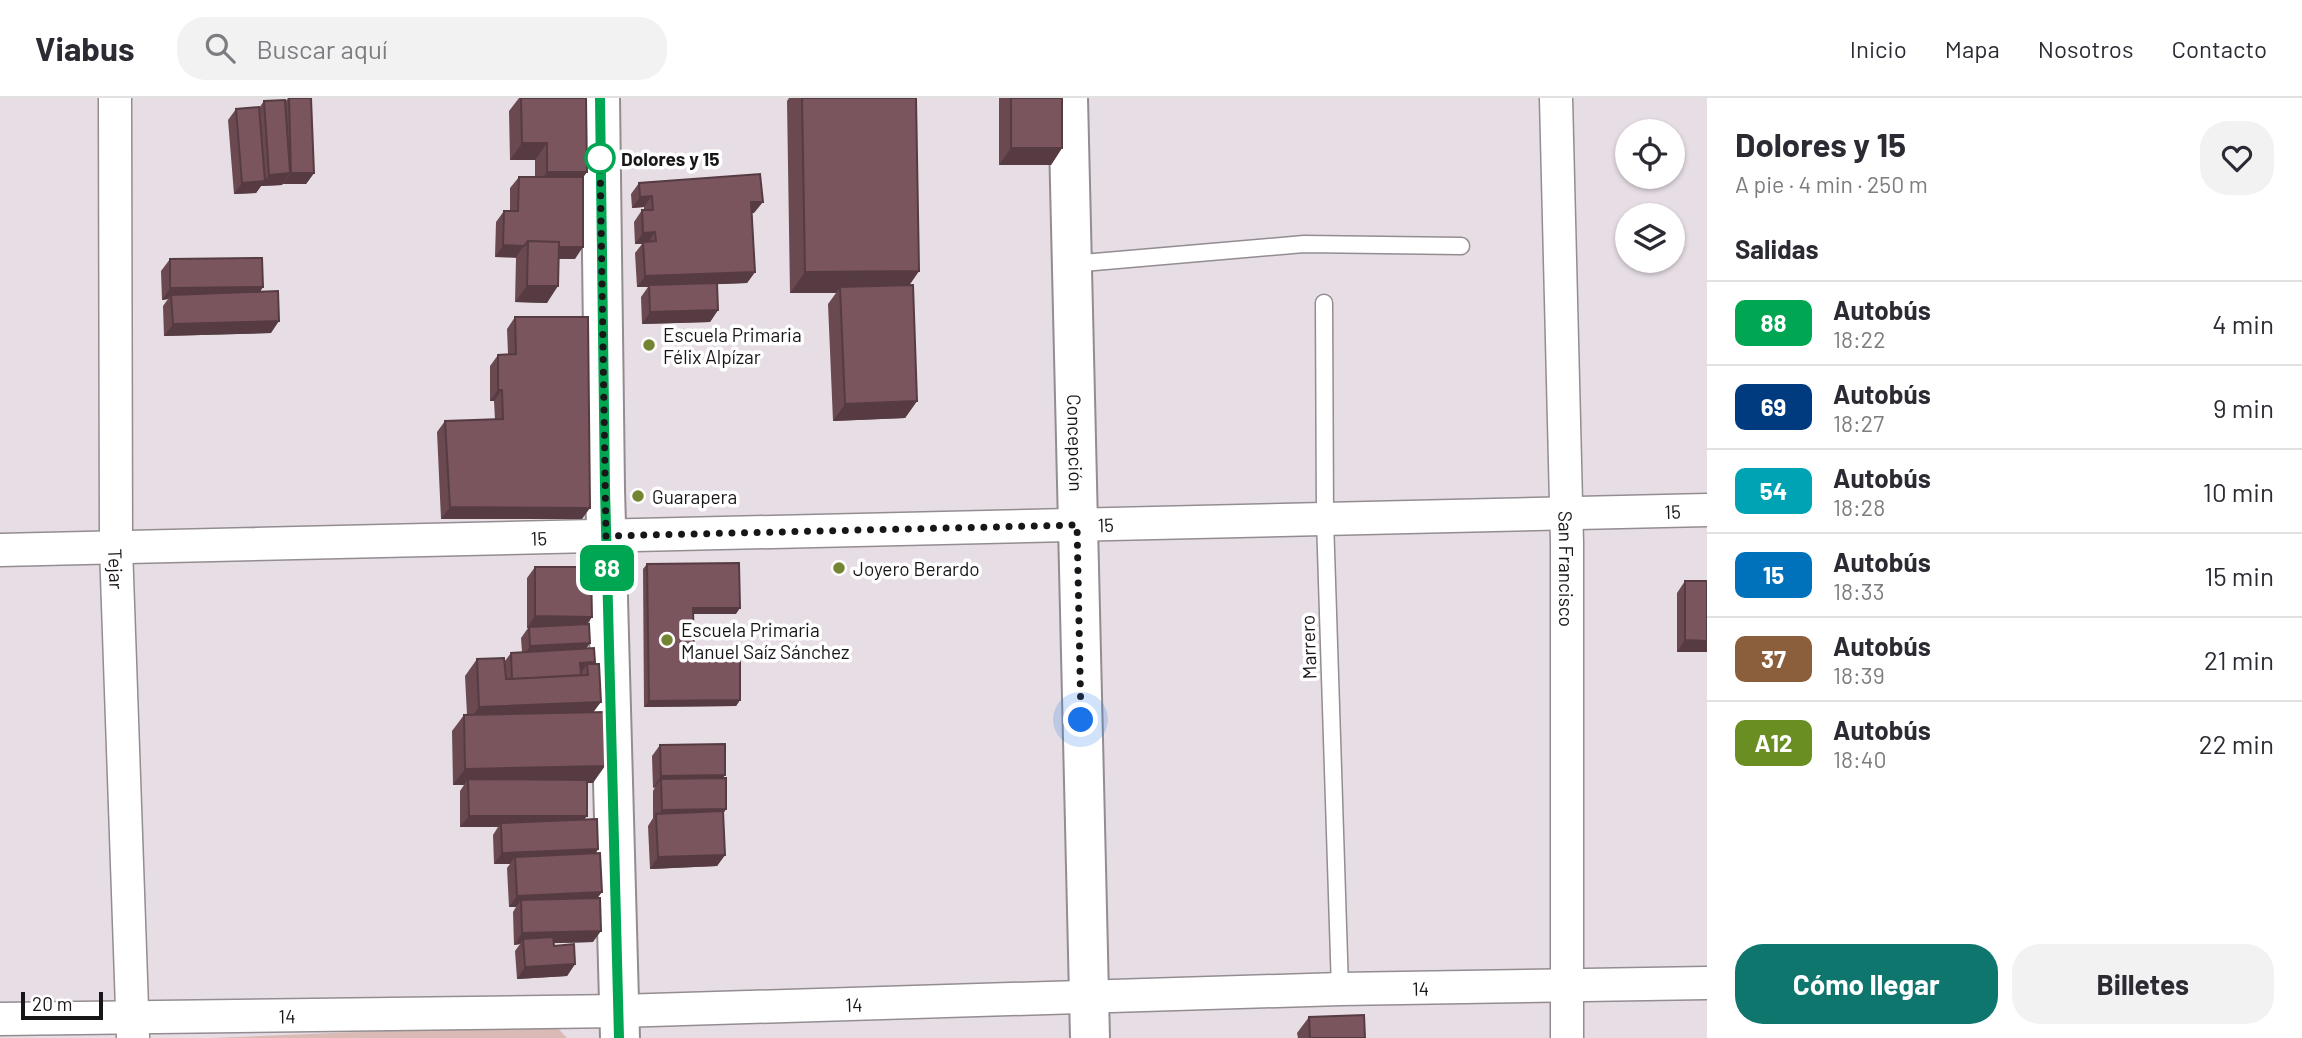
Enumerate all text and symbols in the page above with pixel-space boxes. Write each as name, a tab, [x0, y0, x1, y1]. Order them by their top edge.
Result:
search box	[177, 17, 667, 80]
text: Viabus	[35, 28, 135, 68]
icon: search	[201, 29, 239, 67]
text: Buscar aquí	[257, 33, 388, 64]
text: Inicio	[1850, 34, 1907, 63]
text: Mapa	[1945, 34, 2000, 63]
text: Nosotros	[2038, 34, 2134, 63]
text: Contacto	[2172, 34, 2267, 63]
map controls	[1615, 119, 1685, 273]
button: locate	[1615, 119, 1685, 189]
button: heart	[2200, 121, 2274, 195]
text: Dolores y 15	[1735, 124, 1906, 164]
marker: Dolores y 15	[585, 143, 615, 173]
place label: Dolores y 15	[621, 147, 720, 170]
text: A pie · 4 min · 250 m	[1735, 170, 1928, 198]
button: layers	[1615, 203, 1685, 273]
text: Salidas	[1735, 233, 1819, 264]
text: Autobús	[1833, 294, 1931, 325]
text: 88	[1761, 308, 1786, 337]
text: 4 min	[2212, 308, 2274, 339]
place label: Escuela Primaria Félix Alpízar	[663, 323, 802, 368]
text: 18:22	[1833, 325, 1886, 353]
marker: Escuela Primaria Félix Alpízar	[641, 337, 657, 353]
text: Autobús	[1833, 378, 1931, 409]
text: 69	[1761, 392, 1786, 421]
text: 9 min	[2213, 392, 2274, 423]
street label: Concepción	[1063, 394, 1089, 492]
text: 18:27	[1833, 409, 1884, 437]
text: Autobús	[1833, 462, 1931, 493]
text: 54	[1760, 476, 1787, 505]
text: 10 min	[2203, 476, 2274, 507]
place label: Guarapera	[652, 485, 737, 508]
marker: Guarapera	[630, 488, 646, 504]
text: 18:28	[1833, 493, 1885, 521]
street label: 15	[1664, 499, 1681, 522]
street label: San Francisco	[1555, 510, 1579, 627]
street label: 15	[1097, 512, 1114, 536]
street label: 15	[530, 526, 547, 549]
line badge: 88	[576, 545, 638, 591]
text: Autobús	[1833, 546, 1931, 577]
street label: Tejar	[105, 548, 129, 590]
text: 88	[594, 553, 620, 582]
place label: Joyero Berardo	[853, 557, 980, 580]
marker: Joyero Berardo	[831, 560, 847, 576]
text: 15	[1763, 560, 1784, 589]
text: 15 min	[2204, 560, 2274, 591]
text: 18:33	[1833, 577, 1885, 605]
street label: Marrero	[1295, 614, 1321, 680]
place label: Escuela Primaria Manuel Saíz Sánchez	[681, 618, 850, 663]
text: Autobús	[1833, 630, 1931, 661]
marker: Escuela Primaria Manuel Saíz Sánchez	[659, 632, 675, 648]
text: 37	[1761, 644, 1786, 673]
text: 21 min	[2204, 644, 2274, 675]
text: 18:39	[1833, 661, 1885, 689]
your location	[1063, 702, 1098, 737]
text: Autobús	[1833, 714, 1931, 745]
text: A12	[1754, 728, 1793, 757]
text: 22 min	[2199, 728, 2274, 759]
text: 18:40	[1833, 745, 1887, 773]
button: Cómo llegar	[1735, 944, 1998, 1024]
button: Billetes	[2012, 944, 2274, 1024]
street label: 14	[1412, 976, 1429, 999]
scale bar	[21, 989, 103, 1021]
text: 20 m	[32, 992, 72, 1015]
street label: 14	[845, 992, 863, 1016]
street label: 14	[278, 1004, 296, 1027]

